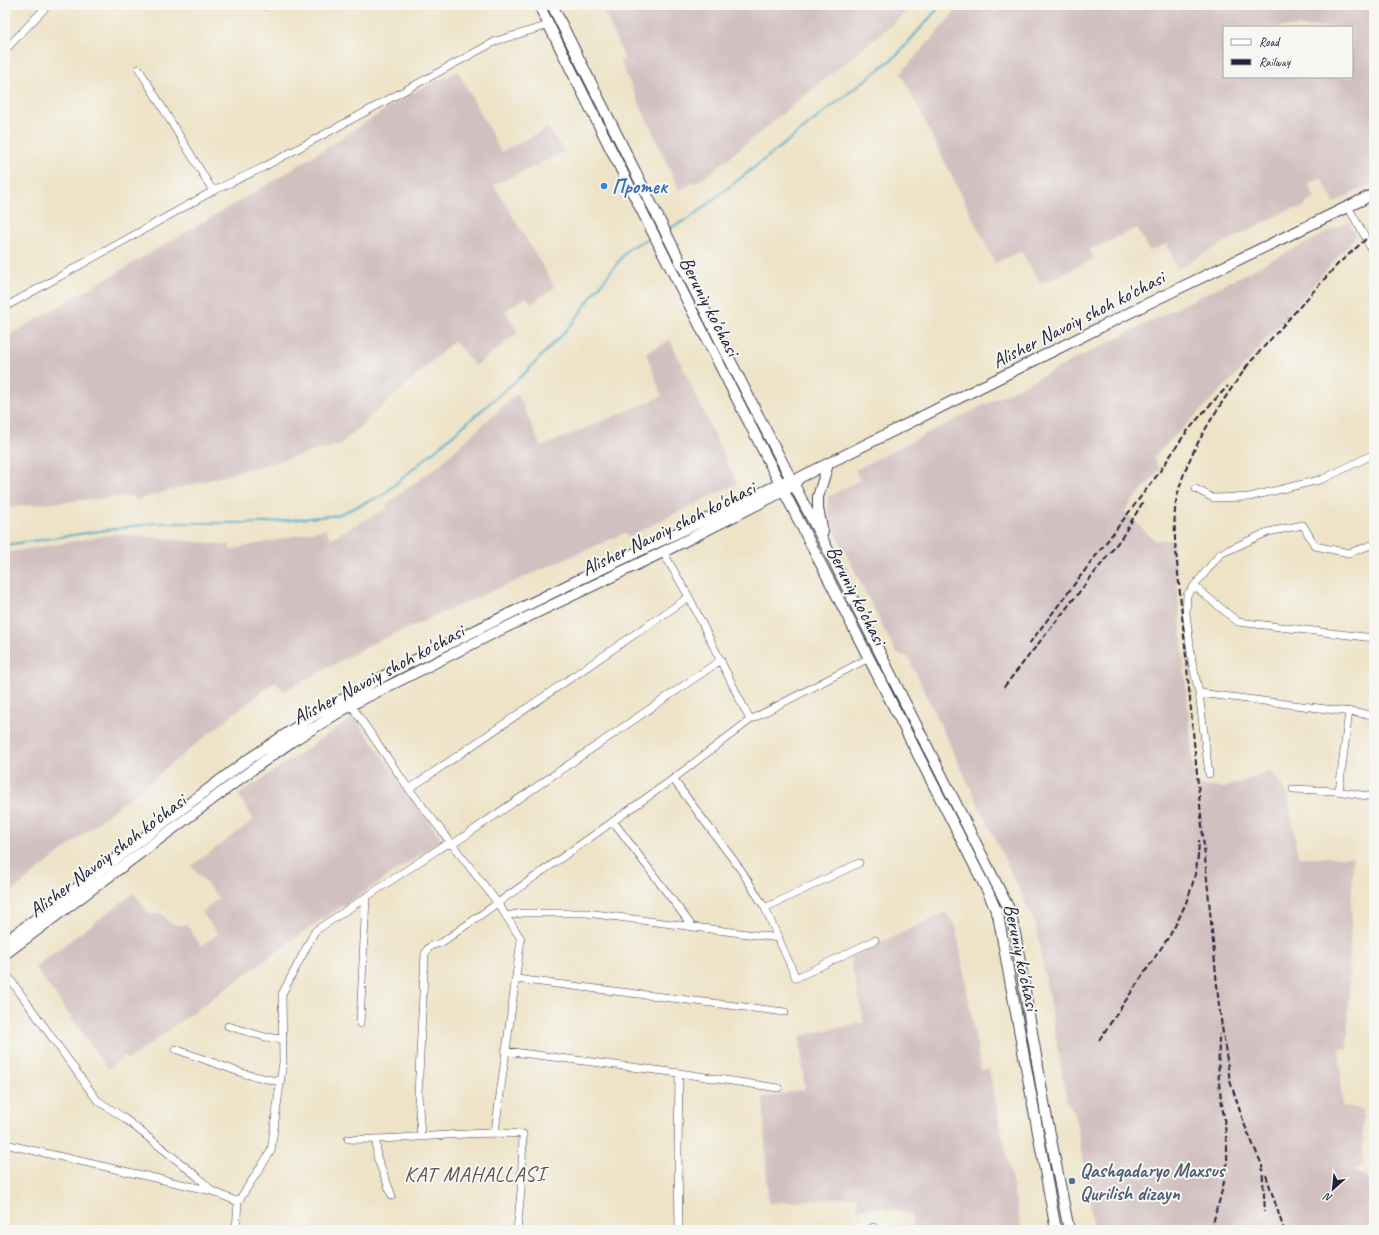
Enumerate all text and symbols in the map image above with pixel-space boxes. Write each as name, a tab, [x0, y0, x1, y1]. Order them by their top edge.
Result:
legend	[1223, 26, 1353, 78]
text: Road	[1259, 34, 1281, 50]
text: Railway	[1259, 54, 1291, 70]
place label: Протек	[612, 174, 669, 199]
marker: Протек	[599, 181, 609, 191]
street label: Beruniy ko'chasi	[674, 252, 746, 362]
street label: Alisher Navoiy shoh ko'chasi	[988, 264, 1171, 374]
street label: Alisher Navoiy shoh ko'chasi	[577, 475, 761, 581]
street label: Beruniy ko'chasi	[821, 541, 893, 651]
street label: Alisher Navoiy shoh ko'chasi	[288, 618, 470, 730]
street label: Alisher Navoiy shoh ko'chasi	[24, 787, 193, 923]
street label: Beruniy ko'chasi	[998, 902, 1045, 1015]
place label: Qashqadaryo Maxsus Qurilish dizayn	[1080, 1158, 1226, 1206]
district label: KAT MAHALLASI	[404, 1161, 549, 1187]
north arrow	[1313, 1169, 1353, 1209]
marker: Qashqadaryo Maxsus Qurilish dizayn	[1067, 1176, 1077, 1186]
text: N	[1320, 1189, 1335, 1206]

